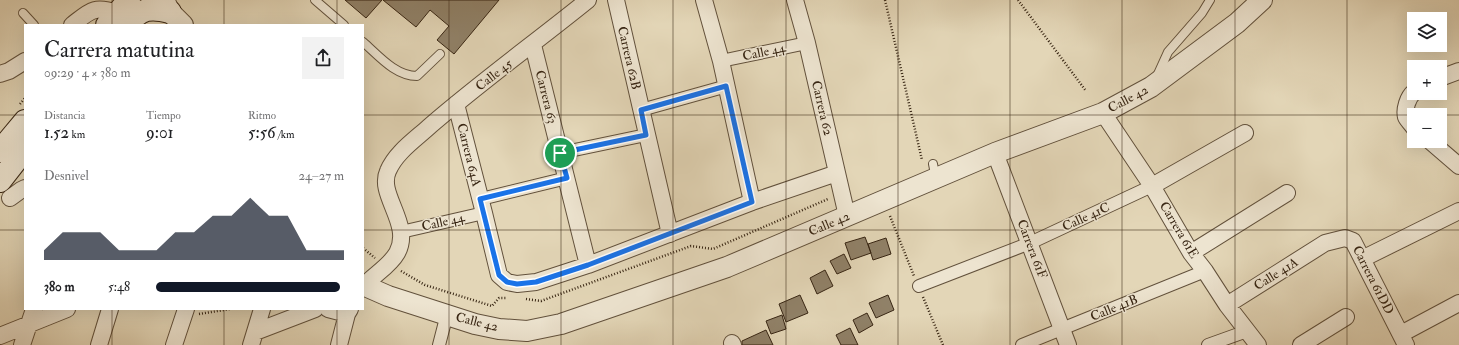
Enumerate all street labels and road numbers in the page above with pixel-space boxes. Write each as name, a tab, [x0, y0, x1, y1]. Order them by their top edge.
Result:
street label: Carrera 62B	[614, 25, 644, 91]
street label: Calle 44	[741, 39, 788, 64]
street label: Calle 45	[472, 55, 516, 94]
street label: Carrera 63	[532, 69, 560, 125]
street label: Carrera 62	[808, 79, 836, 137]
street label: Calle 42	[1105, 82, 1151, 116]
street label: Carrera 64A	[453, 122, 485, 189]
street label: Calle 41C	[1060, 199, 1112, 235]
street label: Carrera 61E	[1156, 199, 1202, 261]
street label: Calle 42	[806, 208, 852, 240]
street label: Calle 44	[420, 209, 467, 235]
street label: Carrera 61F	[1013, 217, 1051, 281]
street label: Carrera 61DD	[1349, 243, 1397, 317]
street label: Calle 41A	[1251, 254, 1302, 294]
street label: Calle 41B	[1088, 291, 1140, 325]
street label: Calle 42	[454, 309, 500, 335]

